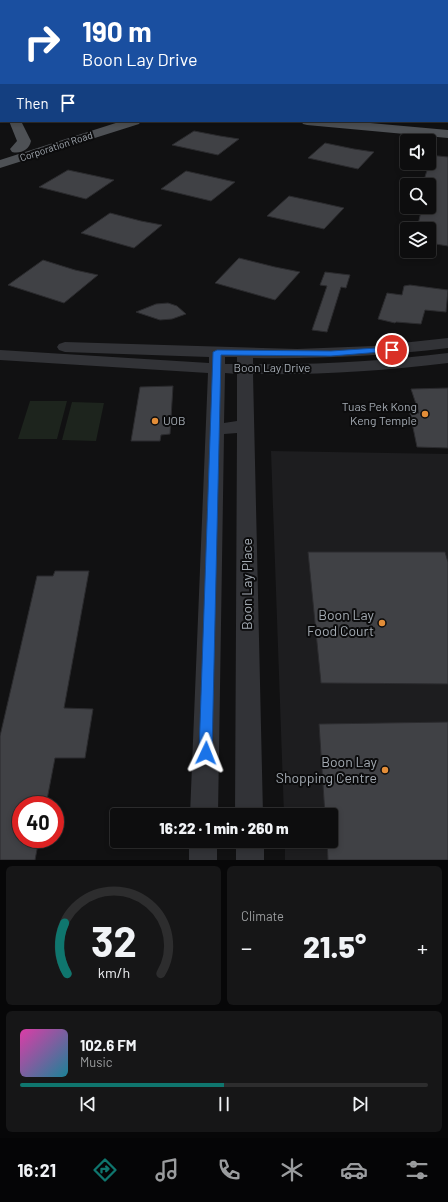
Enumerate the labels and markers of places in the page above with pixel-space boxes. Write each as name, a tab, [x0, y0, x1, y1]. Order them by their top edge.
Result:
pin	[375, 333, 409, 367]
place label: Tuas Pek Kong Keng Temple	[342, 399, 417, 427]
marker: Tuas Pek Kong Keng Temple	[420, 409, 430, 419]
place label: UOB	[163, 413, 186, 427]
marker: UOB	[150, 416, 160, 426]
place label: Boon Lay Food Court	[307, 606, 375, 639]
marker: Boon Lay Food Court	[377, 618, 387, 628]
place label: Boon Lay Shopping Centre	[276, 753, 378, 786]
marker: Boon Lay Shopping Centre	[380, 765, 390, 775]

